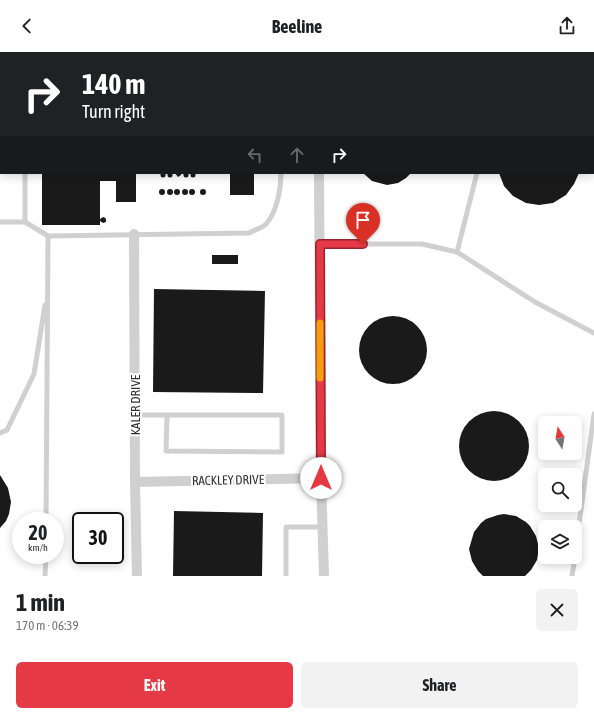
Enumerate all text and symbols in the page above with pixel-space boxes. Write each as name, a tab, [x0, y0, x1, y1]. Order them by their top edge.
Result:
icon: back	[16, 15, 38, 37]
icon: share	[556, 15, 578, 37]
text: Beeline	[272, 16, 322, 37]
icon: right	[16, 68, 68, 120]
text: 140 m	[82, 68, 145, 100]
text: Turn right	[82, 101, 145, 122]
icon: left	[244, 144, 266, 166]
icon: ahead	[286, 144, 308, 166]
icon: right	[328, 144, 350, 166]
pin	[346, 203, 380, 244]
icon: arrive	[352, 209, 374, 231]
street label: KALER DRIVE	[128, 374, 143, 435]
north arrow	[538, 416, 582, 460]
map controls	[538, 416, 582, 564]
position arrow	[300, 457, 342, 499]
button: search	[538, 468, 582, 512]
street label: RACKLEY DRIVE	[192, 472, 265, 488]
speed limit sign: 30	[72, 512, 124, 564]
button: layers	[538, 520, 582, 564]
text: 20	[29, 521, 47, 544]
text: km/h	[28, 542, 48, 553]
text: 1 min	[16, 589, 65, 616]
button: close	[536, 589, 578, 631]
text: 170 m · 06:39	[16, 618, 79, 633]
button: Exit	[16, 662, 293, 708]
button: Share	[301, 662, 578, 708]

